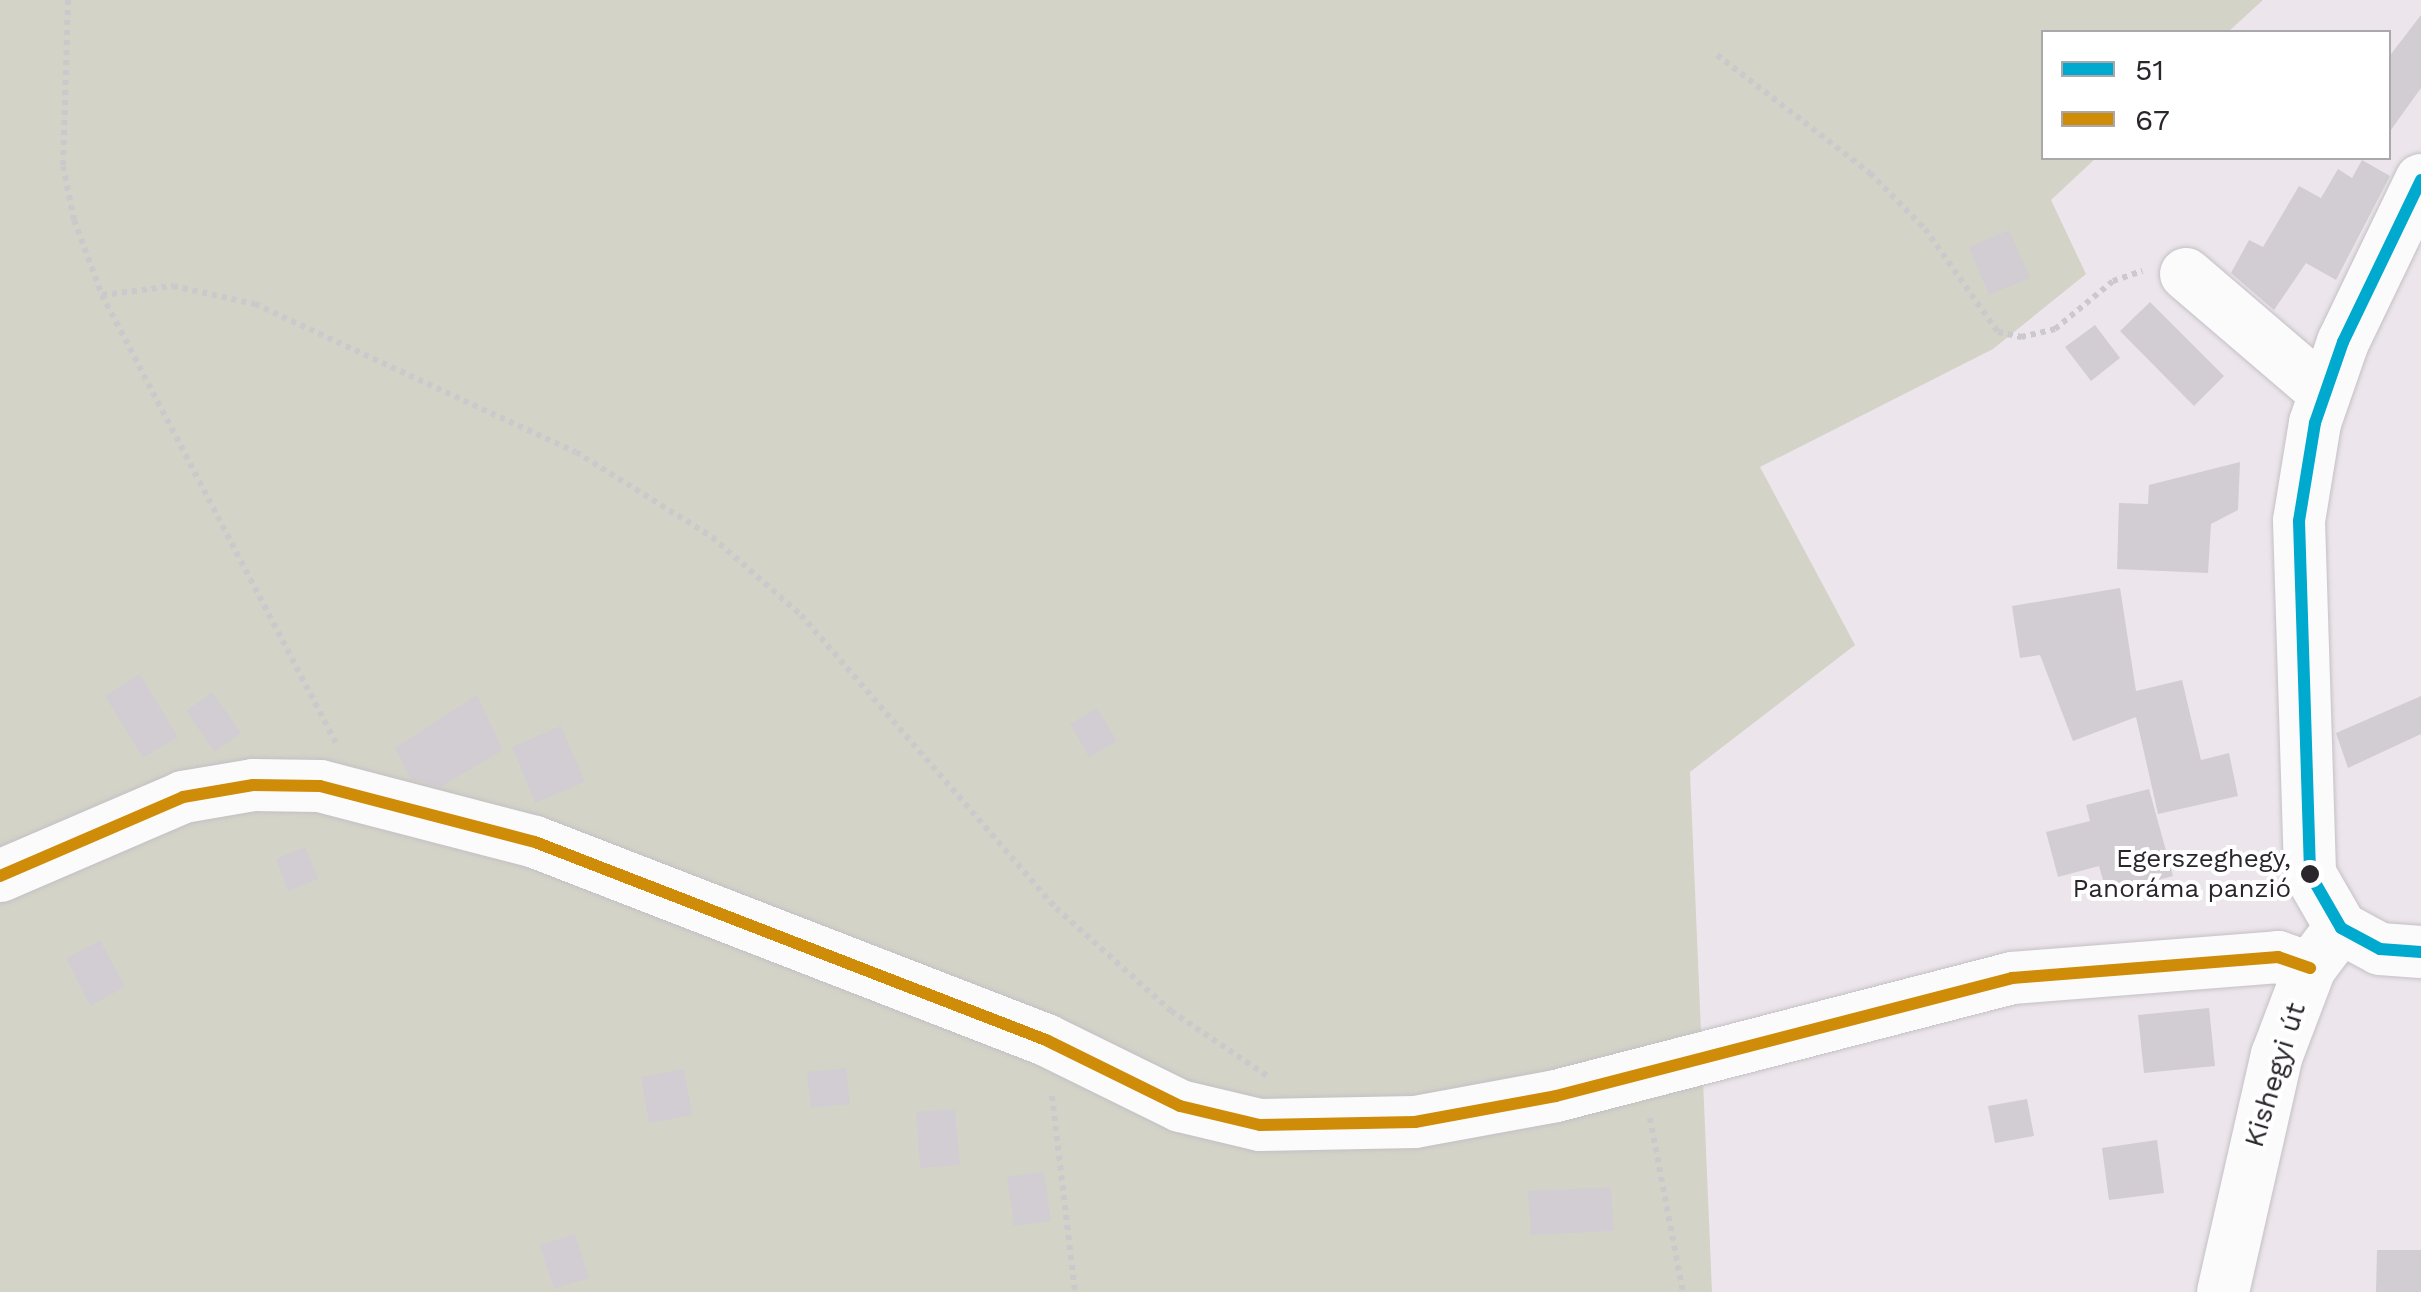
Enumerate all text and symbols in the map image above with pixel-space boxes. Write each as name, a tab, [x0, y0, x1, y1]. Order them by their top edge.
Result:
legend	[2041, 30, 2391, 160]
text: 51	[2135, 52, 2164, 87]
text: 67	[2135, 102, 2170, 137]
place label: Egerszeghegy, Panoráma panzió	[2072, 843, 2291, 904]
marker: Egerszeghegy, Panoráma panzió	[2300, 864, 2320, 884]
street label: Kishegyi út	[2237, 999, 2313, 1151]

